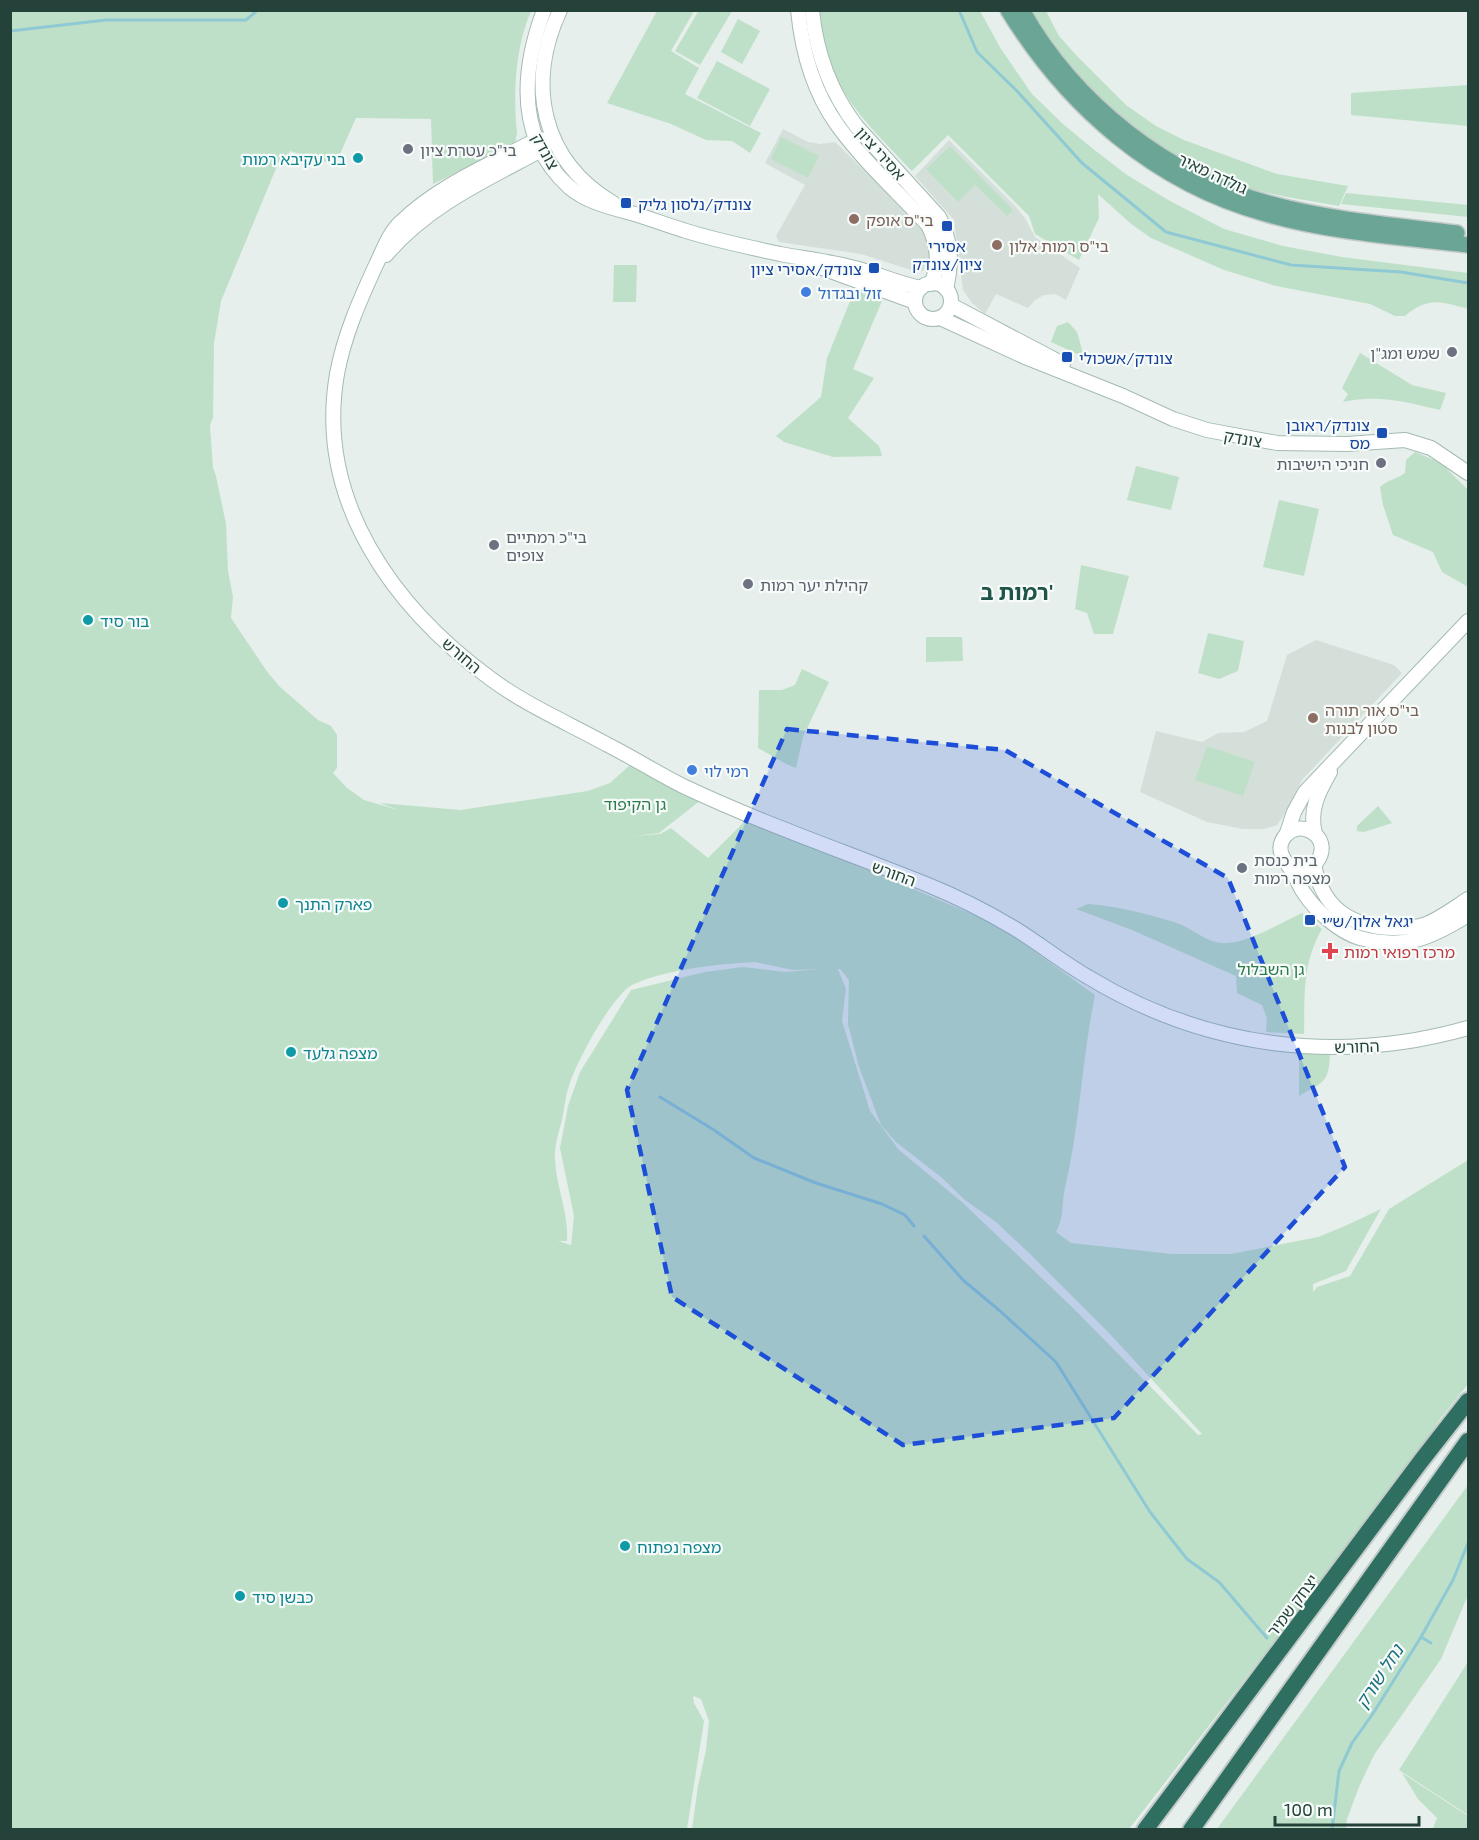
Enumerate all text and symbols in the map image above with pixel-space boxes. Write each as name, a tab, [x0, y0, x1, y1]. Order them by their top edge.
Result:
street label: אסירי ציון	[852, 123, 910, 183]
street label: צונדק	[528, 130, 564, 173]
place label: בי"כ עטרת ציון	[420, 140, 517, 159]
marker: בי"כ עטרת ציון	[401, 142, 415, 156]
place label: בני עקיבא רמות	[242, 149, 346, 168]
street label: גולדה מאיר	[1175, 149, 1251, 197]
marker: בני עקיבא רמות	[351, 151, 365, 165]
place label: צונדק/נלסון גליק	[638, 194, 752, 213]
marker: צונדק/נלסון גליק	[619, 196, 633, 210]
place label: בי"ס אופק	[866, 210, 934, 229]
marker: בי"ס אופק	[847, 212, 861, 226]
marker: אסירי ציון/צונדק	[940, 219, 954, 233]
place label: אסירי ציון/צונדק	[912, 236, 982, 273]
place label: בי"ס רמות אלון	[1009, 236, 1109, 255]
marker: בי"ס רמות אלון	[990, 238, 1004, 252]
place label: צונדק/אסירי ציון	[750, 259, 862, 278]
marker: צונדק/אסירי ציון	[867, 261, 881, 275]
place label: זול ובגדול	[818, 283, 882, 302]
marker: זול ובגדול	[799, 285, 813, 299]
place label: שמש ומג"ן	[1370, 343, 1440, 362]
marker: שמש ומג"ן	[1445, 345, 1459, 359]
place label: צונדק/אשכולי	[1079, 348, 1173, 367]
marker: צונדק/אשכולי	[1060, 350, 1074, 364]
place label: צונדק/ראובן מס	[1286, 415, 1370, 452]
street label: צונדק	[1222, 425, 1264, 451]
marker: צונדק/ראובן מס	[1375, 426, 1389, 440]
place label: חניכי הישיבות	[1276, 454, 1369, 473]
marker: חניכי הישיבות	[1374, 456, 1388, 470]
place label: בי"כ רמתיים צופים	[506, 527, 587, 564]
marker: בי"כ רמתיים צופים	[487, 538, 501, 552]
place label: קהילת יער רמות	[760, 575, 868, 594]
marker: קהילת יער רמות	[741, 577, 755, 591]
district label: רמות ב'	[981, 578, 1053, 604]
place label: בור סיד	[100, 611, 149, 630]
marker: בור סיד	[81, 613, 95, 627]
street label: החורש	[439, 633, 485, 677]
place label: בי"ס אור תורה סטון לבנות	[1325, 700, 1419, 737]
marker: בי"ס אור תורה סטון לבנות	[1306, 711, 1320, 725]
place label: רמי לוי	[704, 761, 749, 780]
marker: רמי לוי	[685, 763, 699, 777]
park label: גן הקיפוד	[604, 794, 666, 813]
place label: בית כנסת מצפה רמות	[1254, 850, 1331, 887]
street label: החורש	[869, 856, 919, 890]
marker: בית כנסת מצפה רמות	[1235, 861, 1249, 875]
place label: פארק התנך	[295, 894, 372, 913]
marker: פארק התנך	[276, 896, 290, 910]
place label: יגאל אלון/ש״י	[1322, 911, 1414, 930]
marker: יגאל אלון/ש״י	[1303, 913, 1317, 927]
marker: מרכז רפואי רמות	[1321, 942, 1339, 960]
place label: מרכז רפואי רמות	[1344, 942, 1455, 961]
park label: גן השבלול	[1238, 959, 1304, 978]
street label: החורש	[1334, 1036, 1380, 1056]
place label: מצפה גלעד	[303, 1043, 378, 1062]
marker: מצפה גלעד	[284, 1045, 298, 1059]
place label: מצפה נפתוח	[637, 1537, 721, 1556]
marker: מצפה נפתוח	[618, 1539, 632, 1553]
street label: יצחק שמיר	[1262, 1570, 1322, 1640]
place label: כבשן סיד	[252, 1587, 314, 1606]
marker: כבשן סיד	[233, 1589, 247, 1603]
water label: נחל שורק	[1350, 1639, 1408, 1712]
scale bar	[1275, 1789, 1419, 1827]
text: 100 m	[1284, 1798, 1333, 1820]

